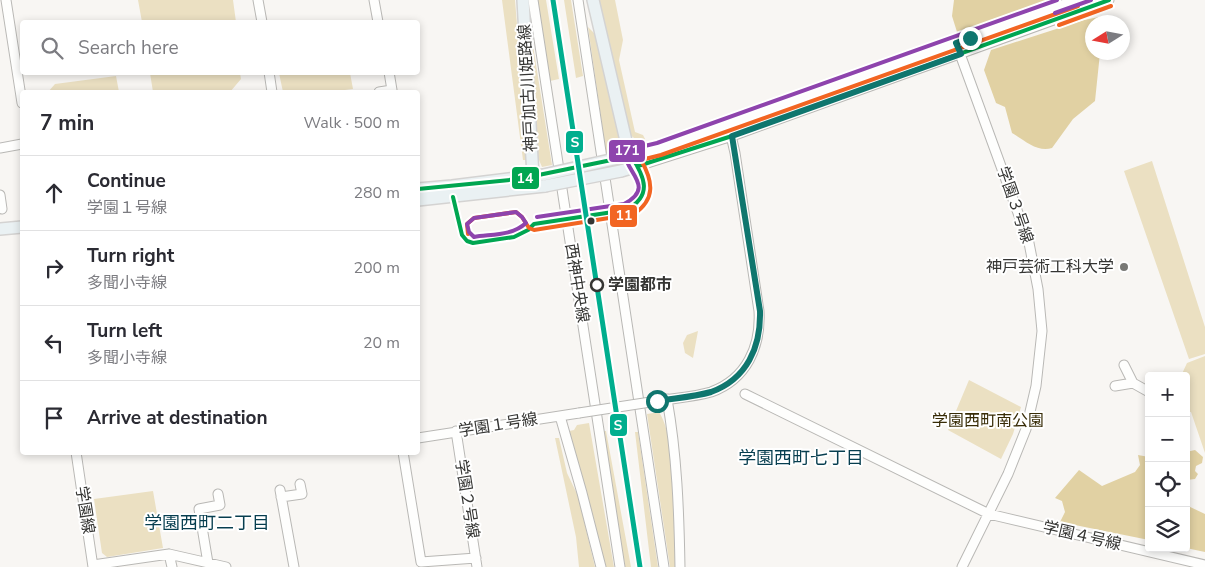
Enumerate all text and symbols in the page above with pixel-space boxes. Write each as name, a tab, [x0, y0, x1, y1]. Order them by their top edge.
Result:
north arrow	[1085, 15, 1130, 60]
search box	[20, 20, 420, 75]
street label: 神戸加古川姫路線	[514, 24, 542, 152]
route end	[959, 27, 982, 50]
icon: search	[38, 34, 66, 62]
text: Search here	[78, 35, 179, 61]
text: 7 min	[40, 109, 94, 137]
text: Walk · 500 m	[304, 112, 400, 134]
line badge: S	[565, 130, 584, 154]
text: S	[571, 133, 580, 152]
line badge: 171	[608, 139, 646, 163]
text: 171	[614, 141, 640, 160]
street label: 学園３号線	[992, 164, 1038, 246]
line badge: 14	[511, 166, 540, 190]
text: Continue	[87, 168, 166, 194]
text: 14	[517, 169, 534, 188]
icon: ahead	[40, 179, 68, 207]
text: 280 m	[353, 182, 400, 204]
text: 学園１号線	[87, 197, 167, 219]
line badge: 11	[609, 204, 638, 228]
text: 11	[616, 206, 632, 225]
unlabelled marker	[586, 216, 596, 226]
street label: 西神中央線	[560, 242, 594, 324]
text: Turn right	[87, 243, 174, 269]
icon: right	[40, 254, 68, 282]
place label: 神戸芸術工科大学	[986, 256, 1114, 278]
text: 200 m	[353, 257, 400, 279]
marker: 神戸芸術工科大学	[1118, 261, 1130, 273]
text: 多聞小寺線	[87, 272, 167, 294]
place label: 学園都市	[608, 274, 672, 296]
marker: 学園都市	[590, 278, 604, 292]
text: Turn left	[87, 318, 162, 344]
icon: left	[40, 329, 68, 357]
text: 20 m	[363, 332, 400, 354]
text: 多聞小寺線	[87, 347, 167, 369]
map controls	[1145, 372, 1190, 552]
button: +	[1145, 372, 1190, 417]
route start	[646, 390, 669, 413]
icon: arrive	[40, 404, 68, 432]
text: Arrive at destination	[87, 405, 268, 431]
street label: 学園１号線	[457, 408, 539, 442]
park label: 学園西町南公園	[932, 410, 1044, 432]
line badge: S	[609, 413, 628, 437]
text: S	[614, 416, 623, 435]
button: −	[1145, 417, 1190, 462]
district label: 学園西町七丁目	[738, 446, 864, 470]
street label: 学園２号線	[450, 458, 484, 540]
button: locate	[1145, 462, 1190, 507]
street label: 学園線	[70, 485, 100, 535]
button: layers	[1145, 507, 1190, 552]
district label: 学園西町二丁目	[144, 511, 270, 535]
street label: 学園４号線	[1041, 516, 1123, 556]

